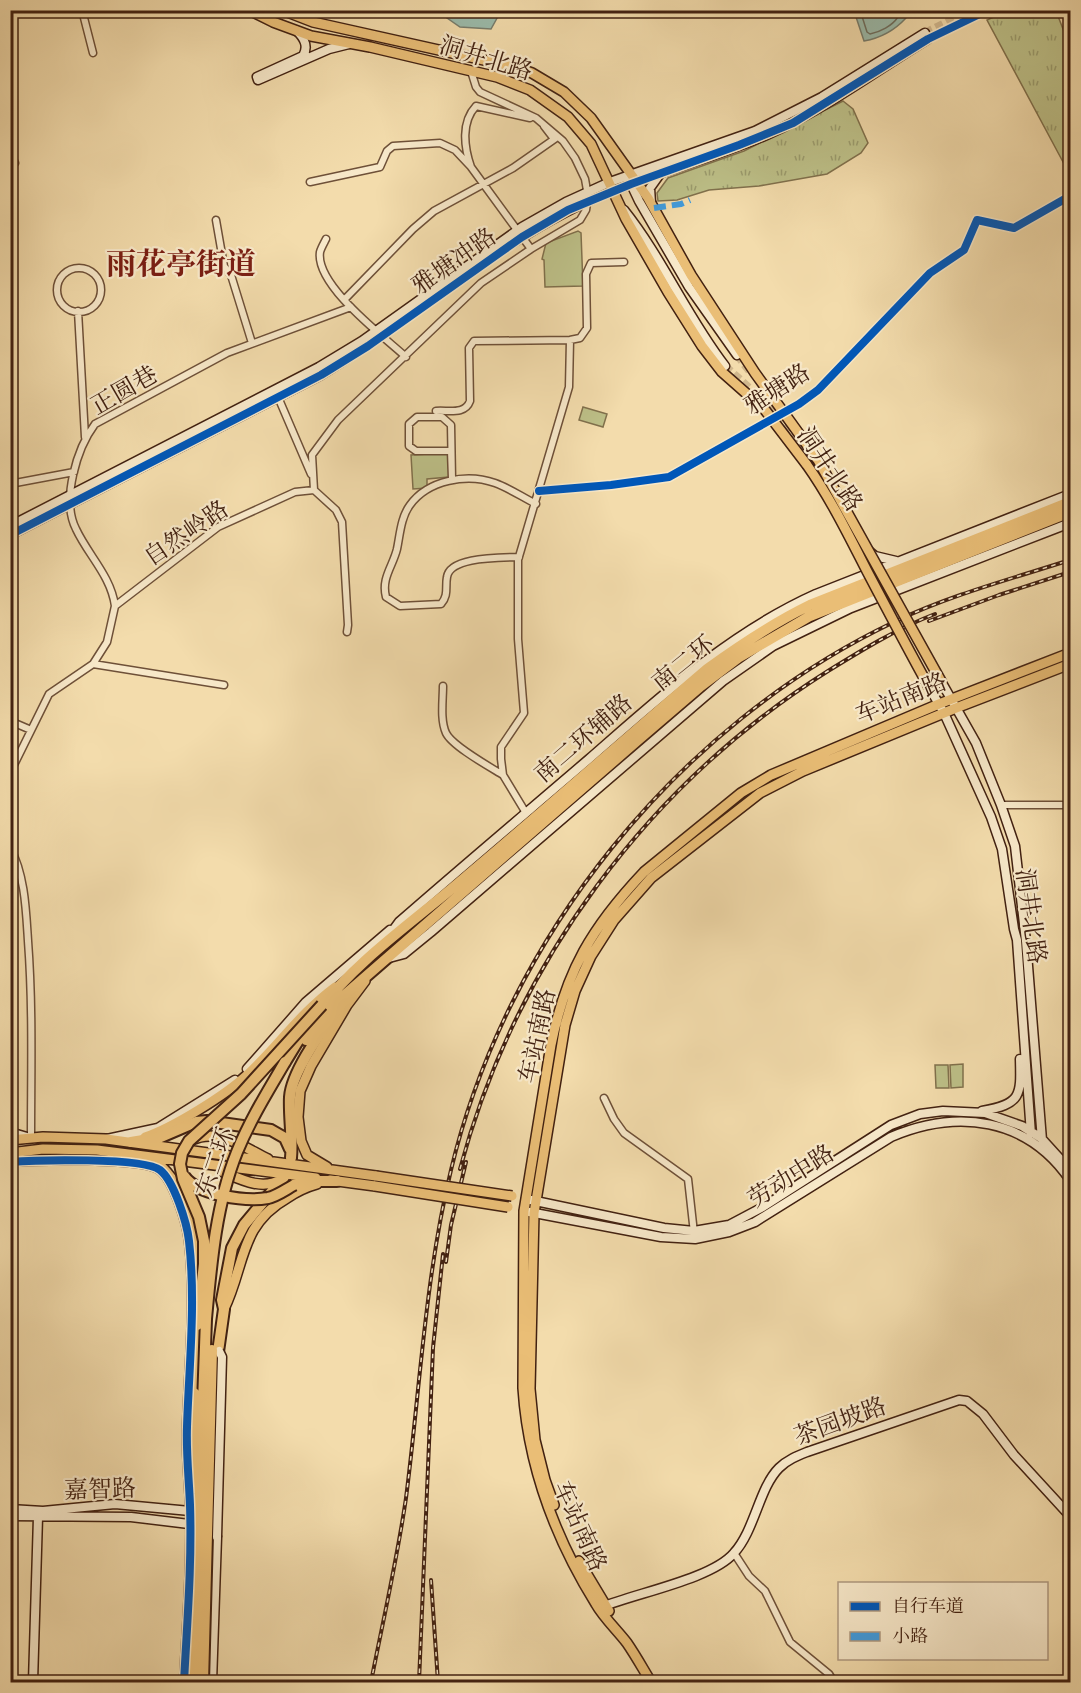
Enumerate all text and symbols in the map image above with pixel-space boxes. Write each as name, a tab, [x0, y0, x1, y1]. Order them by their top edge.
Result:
street label: 洞井北路	[435, 31, 536, 88]
street label: 雅塘冲路	[407, 222, 503, 302]
district label: 雨花亭街道	[106, 247, 256, 285]
street label: 雅塘路	[739, 358, 816, 423]
street label: 正圆巷	[86, 360, 164, 423]
street label: 洞井北路	[789, 421, 868, 518]
street label: 自然岭路	[138, 495, 235, 574]
street label: 南二环	[646, 629, 722, 699]
street label: 车站南路	[851, 667, 952, 732]
street label: 南二环辅路	[529, 688, 639, 790]
street label: 洞井北路	[1007, 867, 1052, 966]
street label: 车站南路	[513, 986, 564, 1086]
street label: 东二环	[190, 1123, 243, 1202]
street label: 劳动中路	[743, 1139, 841, 1216]
street label: 茶园坡路	[790, 1391, 891, 1453]
street label: 嘉智路	[64, 1474, 137, 1507]
street label: 车站南路	[545, 1476, 612, 1577]
legend	[838, 1582, 1048, 1660]
text: 自行车道	[892, 1596, 964, 1619]
text: 小路	[892, 1626, 928, 1649]

